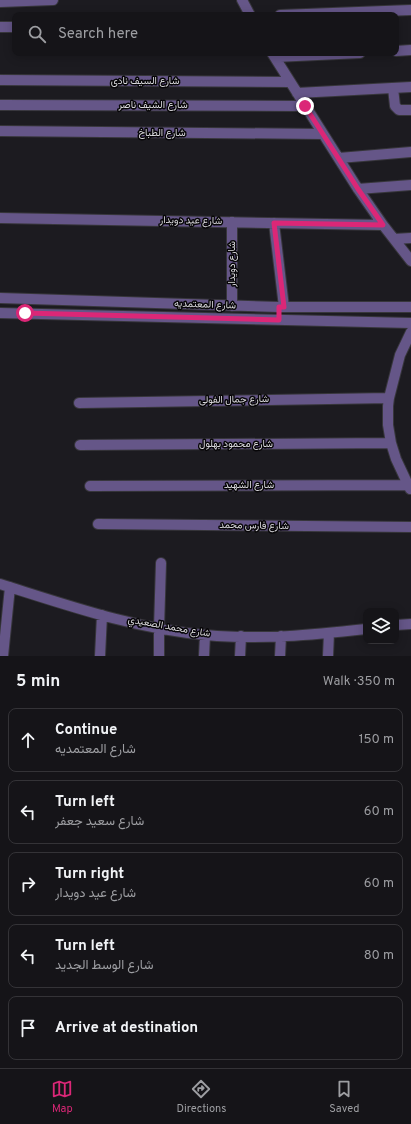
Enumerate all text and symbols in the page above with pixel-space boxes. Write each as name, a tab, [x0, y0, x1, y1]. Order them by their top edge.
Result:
search box	[12, 12, 399, 56]
icon: search	[26, 23, 48, 45]
text: Search here	[58, 25, 138, 44]
street label: شارع السيف نادى	[111, 75, 179, 88]
route end	[296, 97, 314, 115]
street label: شارع الشيف ناصر	[117, 99, 188, 112]
street label: شارع الطباخ	[138, 127, 186, 140]
street label: شارع عيد دويدار	[159, 214, 222, 228]
street label: شارع دويدار	[226, 241, 239, 288]
street label: شارع المعتمديه	[174, 297, 236, 313]
route start	[16, 304, 34, 322]
street label: شارع جمال الفولى	[199, 393, 269, 407]
street label: شارع محمود بهلول	[199, 438, 273, 451]
street label: شارع الشهيد	[224, 479, 274, 492]
street label: شارع فارس محمد	[219, 519, 289, 533]
map controls	[363, 608, 399, 644]
button: layers	[363, 608, 399, 644]
street label: شارع محمد الصعيدي	[127, 613, 211, 642]
text: 5 min	[16, 671, 60, 693]
text: Walk · 350 m	[323, 674, 395, 690]
text: Continue	[55, 721, 117, 740]
icon: ahead	[17, 729, 39, 751]
text: 150 m	[359, 732, 394, 748]
text: شارع المعتمديه	[55, 742, 136, 758]
text: Turn left	[55, 793, 115, 812]
icon: left	[17, 801, 39, 823]
text: 60 m	[364, 804, 394, 820]
text: شارع سعيد جعفر	[55, 814, 144, 830]
text: Turn right	[55, 865, 124, 884]
icon: right	[17, 873, 39, 895]
text: 60 m	[364, 876, 394, 892]
text: شارع عيد دويدار	[55, 886, 136, 902]
text: Turn left	[55, 937, 115, 956]
icon: left	[17, 945, 39, 967]
text: 80 m	[364, 948, 394, 964]
text: شارع الوسط الجديد	[55, 958, 153, 974]
icon: arrive	[17, 1017, 39, 1039]
text: Arrive at destination	[55, 1019, 198, 1038]
tab: Map	[51, 1078, 73, 1116]
tab: Directions	[176, 1078, 226, 1116]
tab: Saved	[329, 1078, 360, 1116]

